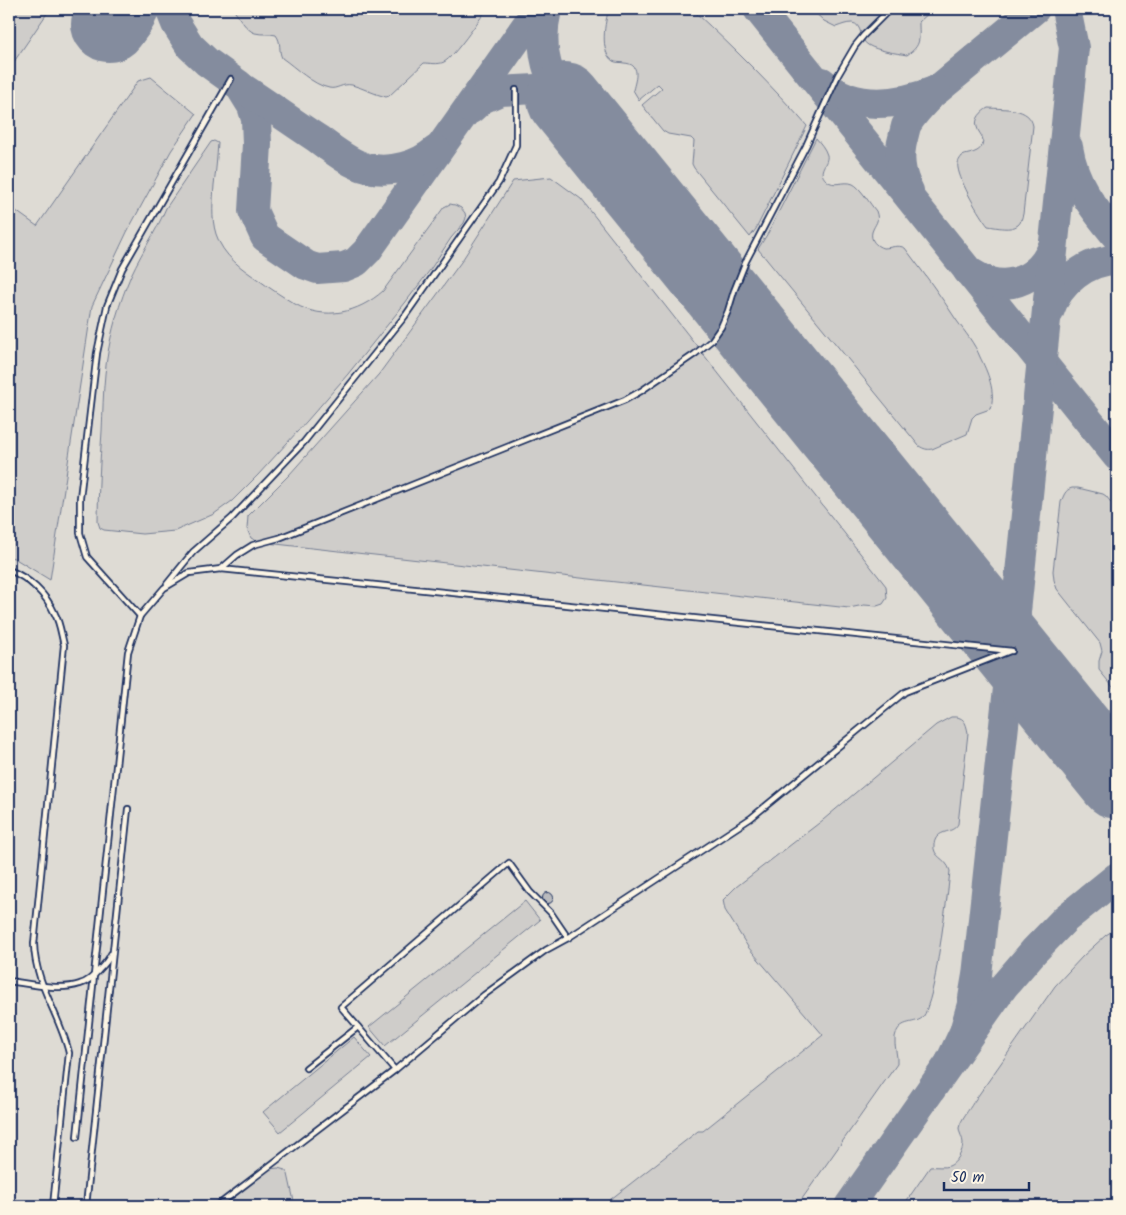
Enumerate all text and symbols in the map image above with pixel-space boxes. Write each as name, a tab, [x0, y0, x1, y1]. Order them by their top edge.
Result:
scale bar	[944, 1160, 1028, 1192]
text: 50 m	[951, 1166, 985, 1190]

